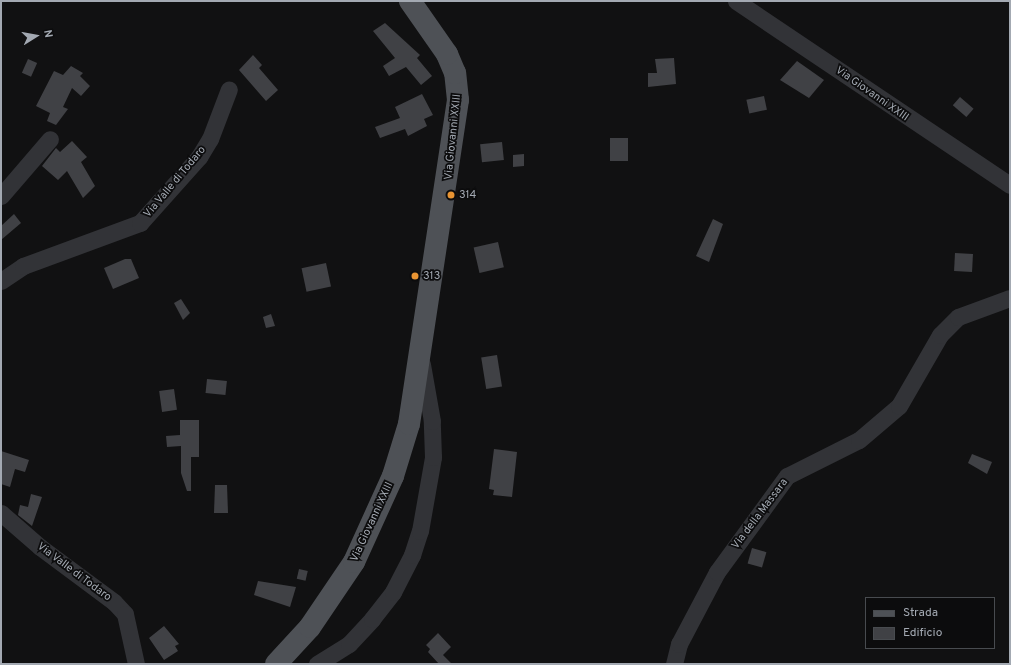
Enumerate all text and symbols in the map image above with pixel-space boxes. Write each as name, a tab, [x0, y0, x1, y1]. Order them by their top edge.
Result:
north arrow	[16, 16, 56, 56]
text: N	[40, 28, 55, 39]
street label: Via Giovanni XXIII	[833, 64, 911, 124]
street label: Via Giovanni XXIII	[442, 93, 464, 181]
street label: Via Valle di Todaro	[141, 143, 209, 221]
place label: 314	[459, 188, 476, 202]
marker: 314	[446, 190, 456, 200]
place label: 313	[423, 269, 440, 283]
marker: 313	[410, 271, 420, 281]
street label: Via della Massara	[729, 476, 791, 552]
street label: Via Giovanni XXIII	[348, 480, 396, 564]
street label: Via Valle di Todaro	[34, 540, 114, 604]
legend	[865, 597, 995, 649]
text: Strada	[903, 605, 938, 621]
text: Edificio	[903, 625, 942, 641]

